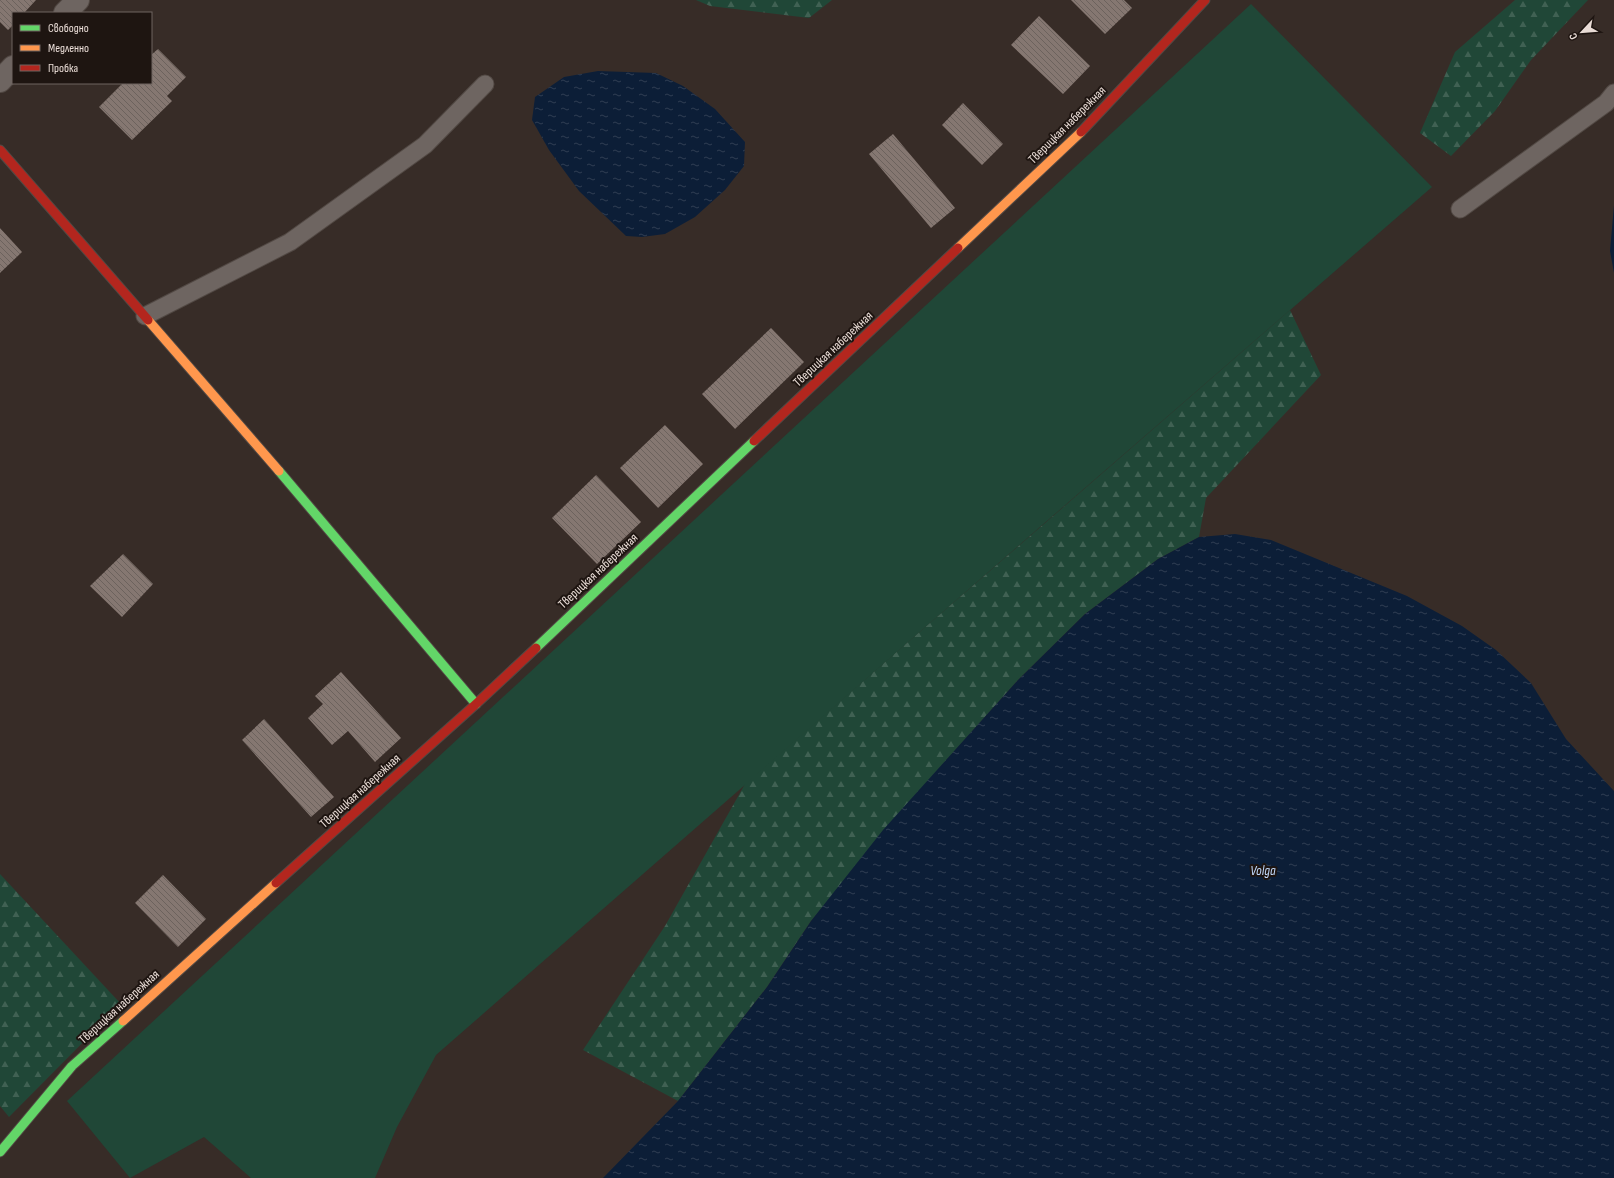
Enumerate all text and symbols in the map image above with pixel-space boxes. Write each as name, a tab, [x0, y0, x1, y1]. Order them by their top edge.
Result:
legend	[12, 12, 152, 84]
north arrow	[1562, 12, 1602, 52]
text: Свободно	[48, 21, 89, 36]
text: С	[1566, 30, 1581, 42]
text: Медленно	[48, 41, 89, 56]
text: Пробка	[48, 61, 79, 76]
street label: Тверицкая набережная	[1025, 83, 1109, 167]
street label: Тверицкая набережная	[790, 308, 876, 390]
street label: Тверицкая набережная	[555, 530, 641, 612]
street label: Тверицкая набережная	[316, 750, 404, 832]
water label: Volga	[1250, 862, 1276, 879]
street label: Тверицкая набережная	[75, 966, 163, 1048]

